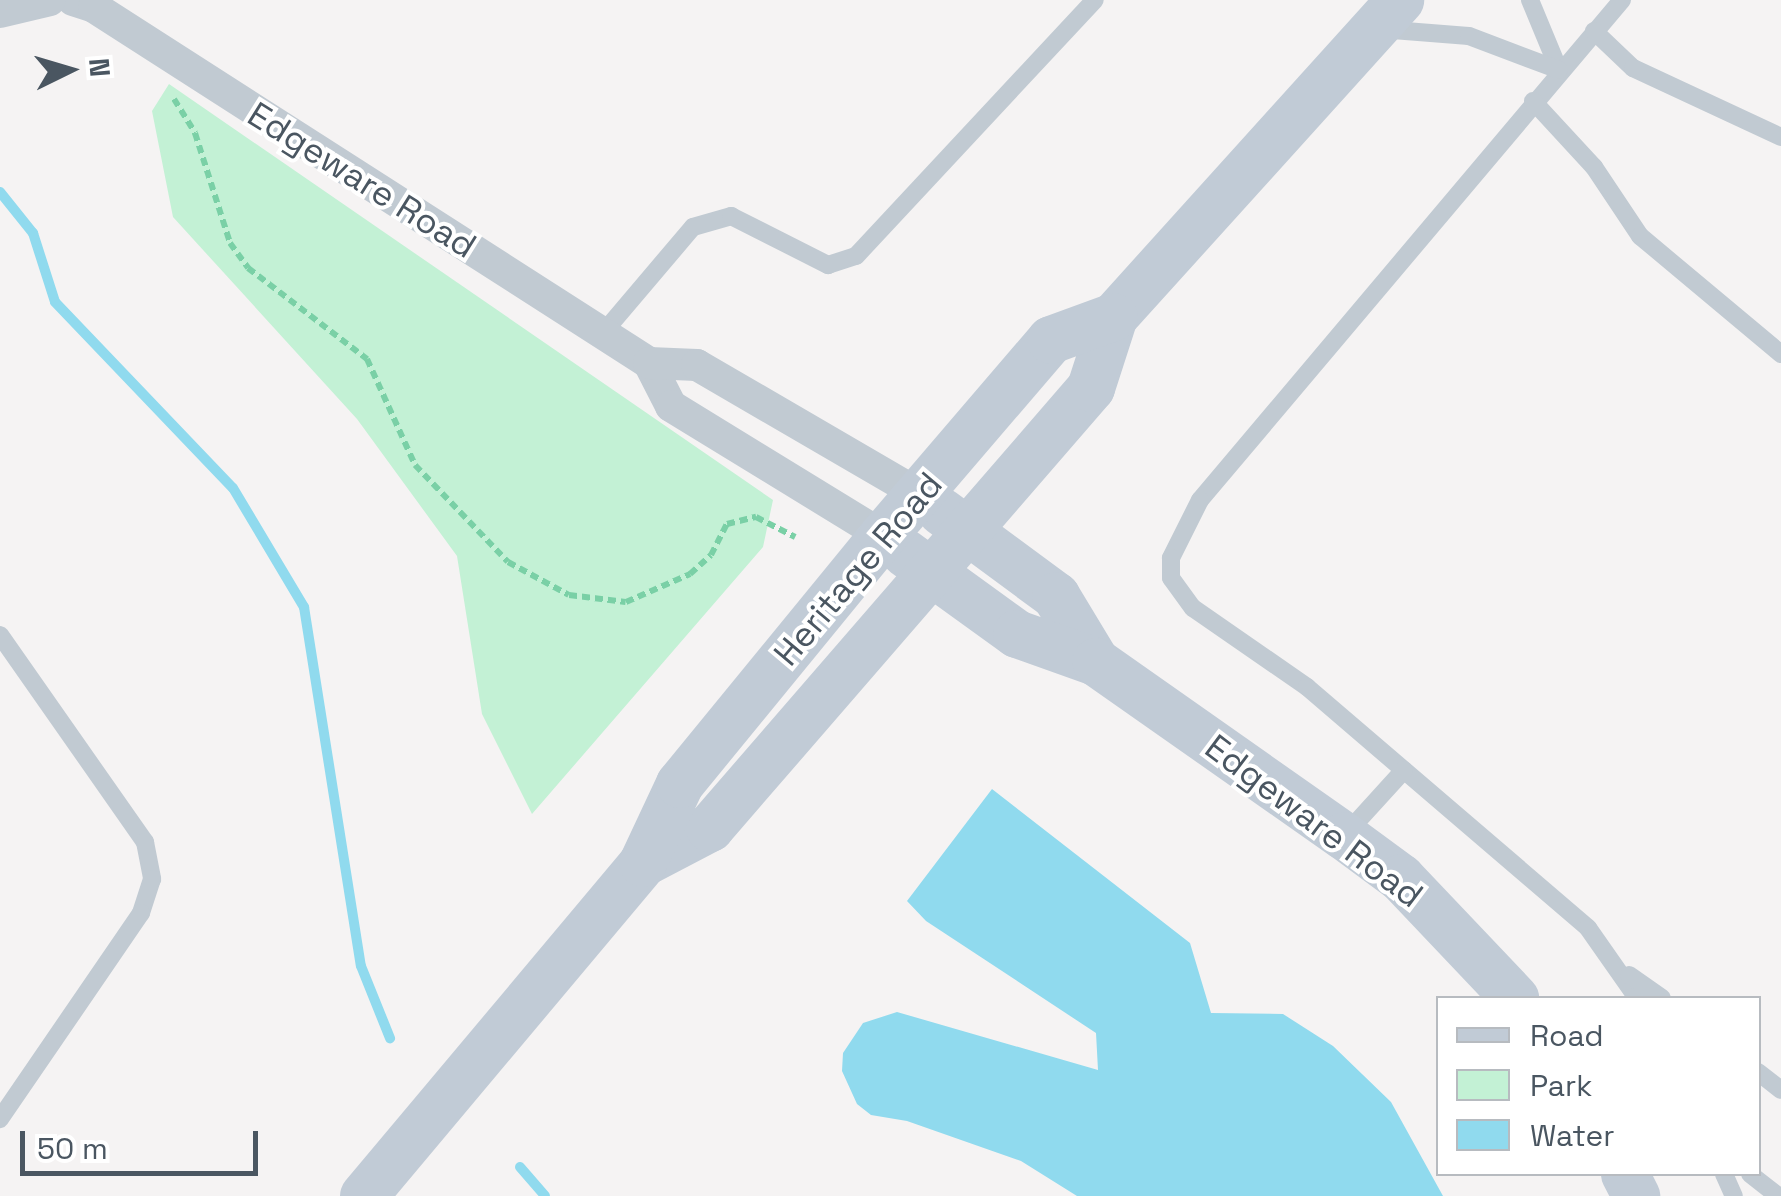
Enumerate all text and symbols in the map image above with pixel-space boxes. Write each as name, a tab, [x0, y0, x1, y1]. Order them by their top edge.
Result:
north arrow	[20, 20, 120, 120]
text: N	[81, 56, 119, 78]
street label: Edgeware Road	[240, 93, 484, 267]
street label: Heritage Road	[765, 464, 951, 674]
street label: Edgeware Road	[1197, 726, 1431, 916]
legend	[1436, 996, 1761, 1176]
text: Road	[1530, 1016, 1604, 1055]
text: Park	[1530, 1066, 1592, 1105]
scale bar	[25, 1111, 262, 1173]
text: Water	[1530, 1116, 1615, 1155]
text: 50 m	[37, 1129, 108, 1168]

